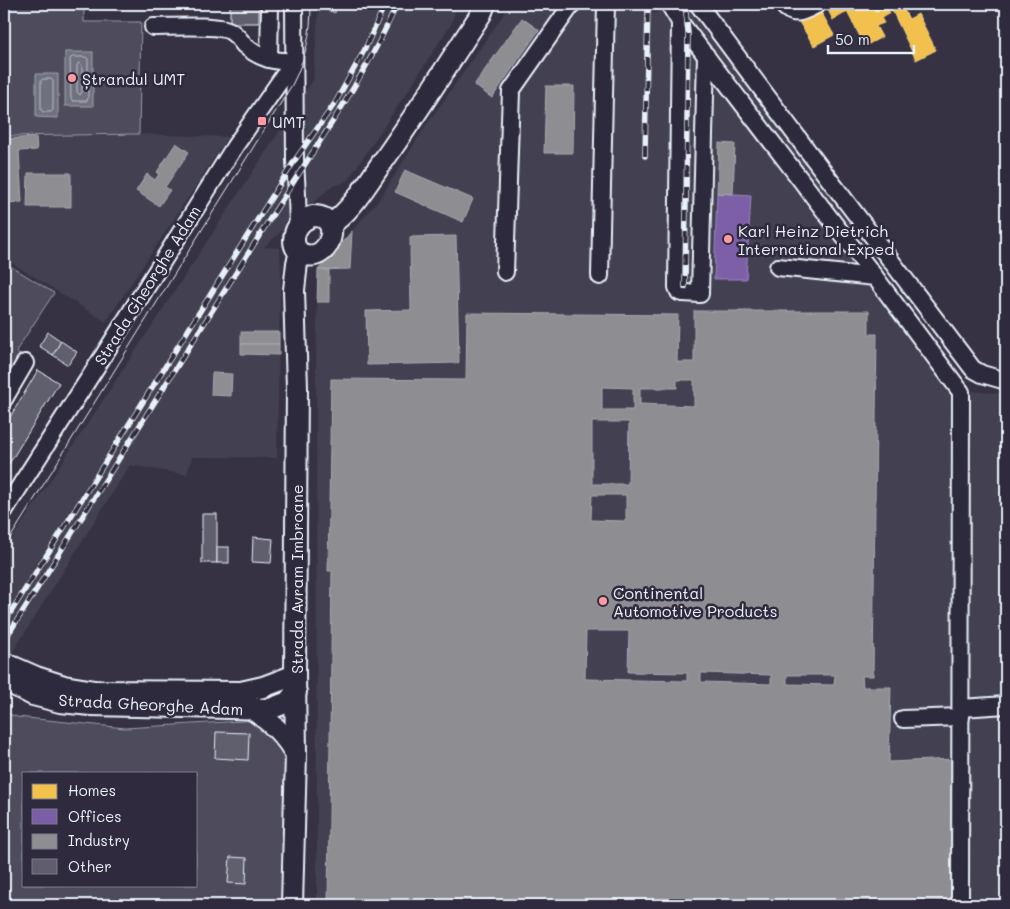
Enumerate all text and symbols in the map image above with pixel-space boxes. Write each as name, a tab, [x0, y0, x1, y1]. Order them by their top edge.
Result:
scale bar	[828, 22, 914, 54]
text: 50 m	[835, 29, 870, 49]
place label: Ștrandul UMT	[82, 68, 185, 90]
marker: Ștrandul UMT	[66, 72, 78, 84]
place label: UMT	[272, 111, 304, 132]
marker: UMT	[256, 115, 268, 127]
street label: Strada Gheorghe Adam	[89, 201, 205, 369]
place label: Karl Heinz Dietrich International Exped	[738, 220, 894, 259]
marker: Karl Heinz Dietrich International Exped	[722, 233, 734, 245]
street label: Strada Avram Imbroane	[286, 484, 307, 674]
place label: Continental Automotive Products	[613, 582, 777, 621]
marker: Continental Automotive Products	[597, 595, 609, 607]
street label: Strada Gheorghe Adam	[58, 689, 244, 719]
legend	[22, 772, 198, 886]
text: Homes	[68, 780, 116, 800]
text: Offices	[68, 806, 122, 826]
text: Industry	[68, 830, 130, 850]
text: Other	[68, 856, 112, 876]

